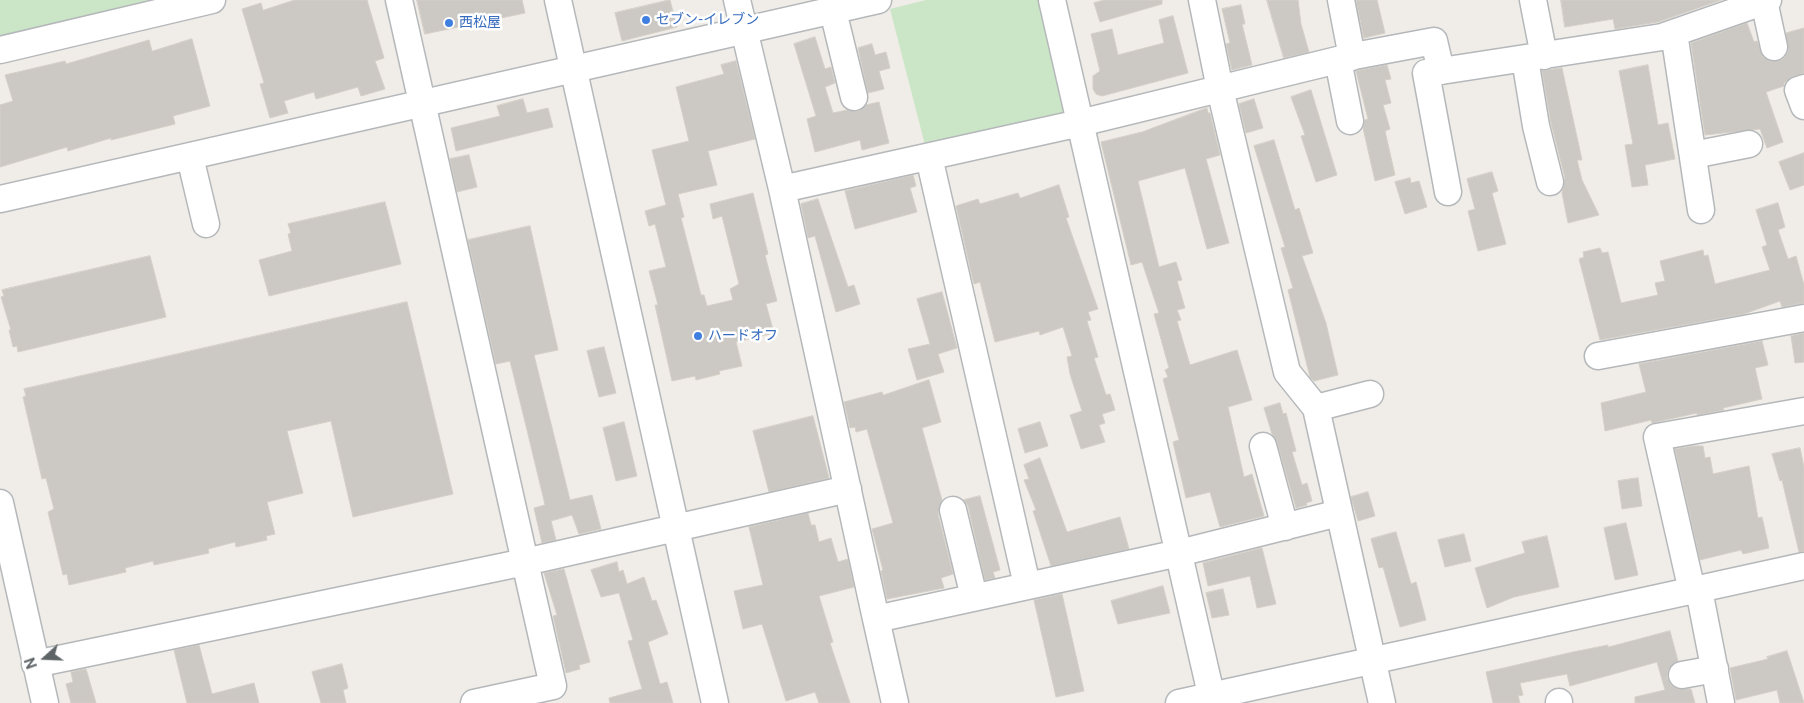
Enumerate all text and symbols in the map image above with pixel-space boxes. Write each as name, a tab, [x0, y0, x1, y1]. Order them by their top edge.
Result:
place label: セブン-イレブン	[656, 12, 759, 28]
marker: セブン-イレブン	[640, 14, 652, 26]
place label: 西松屋	[459, 15, 501, 31]
marker: 西松屋	[443, 17, 455, 29]
place label: ハードオフ	[708, 328, 778, 344]
marker: ハードオフ	[692, 330, 704, 342]
north arrow	[20, 633, 70, 683]
text: N	[22, 655, 40, 671]

